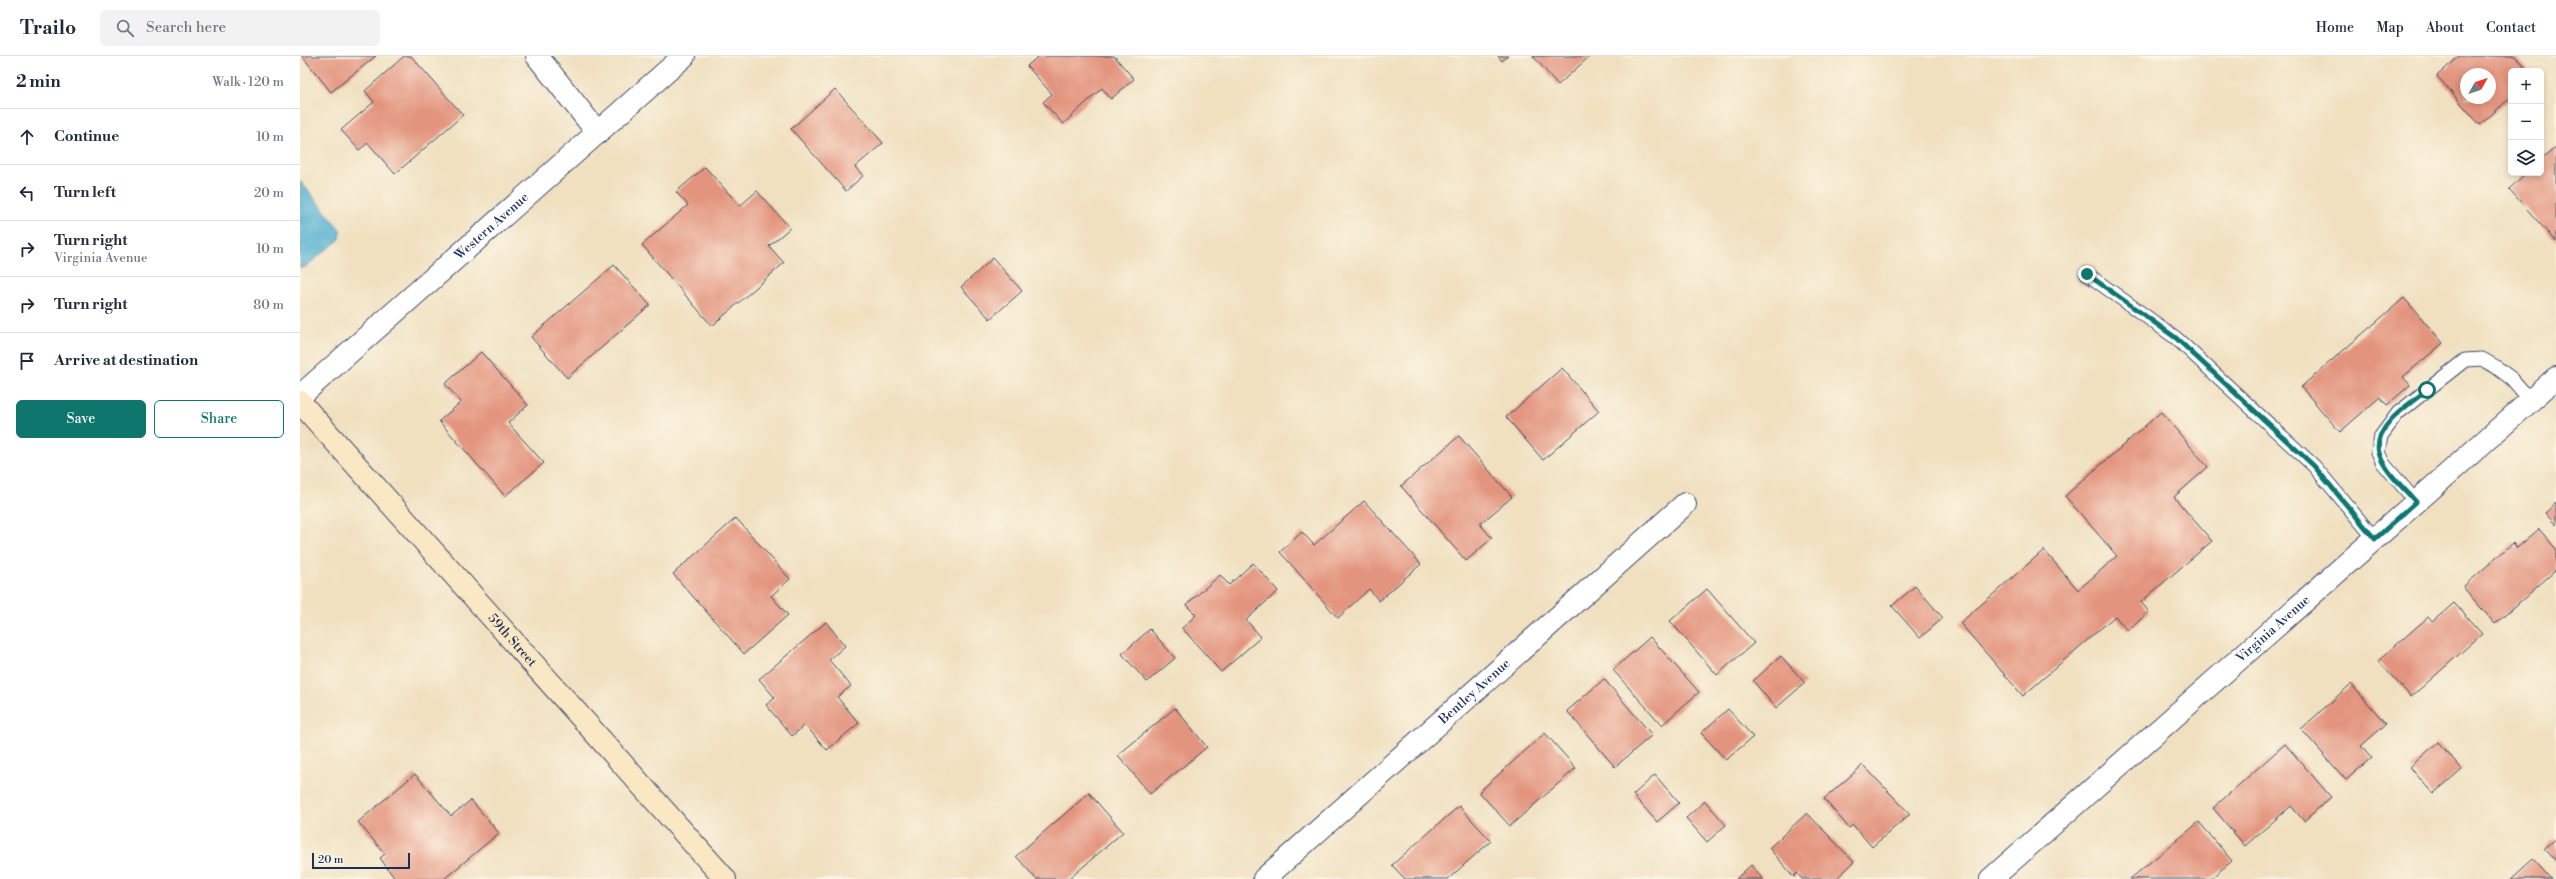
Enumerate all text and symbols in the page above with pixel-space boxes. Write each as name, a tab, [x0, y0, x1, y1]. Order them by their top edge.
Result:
search box	[100, 10, 380, 46]
text: Trailo	[20, 16, 76, 40]
icon: search	[114, 17, 136, 39]
text: Search here	[146, 18, 226, 37]
text: Home	[2316, 19, 2354, 37]
text: Map	[2376, 19, 2404, 37]
text: About	[2426, 19, 2464, 37]
text: Contact	[2486, 19, 2536, 37]
north arrow	[2460, 68, 2496, 104]
map controls	[2508, 68, 2544, 176]
button: +	[2508, 68, 2544, 104]
text: 2 min	[16, 71, 61, 93]
text: Walk · 120 m	[212, 74, 284, 90]
button: −	[2508, 104, 2544, 140]
icon: ahead	[16, 126, 38, 148]
text: Continue	[54, 127, 119, 146]
text: 10 m	[256, 129, 284, 145]
button: layers	[2508, 140, 2544, 176]
icon: left	[16, 182, 38, 204]
text: Turn left	[54, 183, 116, 202]
text: 20 m	[254, 185, 284, 201]
street label: Western Avenue	[451, 189, 532, 264]
text: Turn right	[54, 231, 128, 250]
icon: right	[16, 238, 38, 260]
text: 10 m	[256, 241, 284, 257]
text: Virginia Avenue	[54, 250, 148, 266]
route end	[2078, 265, 2096, 283]
icon: right	[16, 294, 38, 316]
text: Turn right	[54, 295, 128, 314]
text: 80 m	[253, 297, 284, 313]
icon: arrive	[16, 350, 38, 372]
text: Arrive at destination	[54, 351, 198, 370]
route start	[2418, 381, 2436, 399]
button: Save	[16, 400, 146, 438]
button: Share	[154, 400, 284, 438]
street label: Virginia Avenue	[2232, 592, 2314, 667]
street label: 59th Street	[484, 610, 540, 670]
street label: Bentley Avenue	[1435, 655, 1514, 728]
scale bar	[312, 851, 410, 870]
text: 20 m	[318, 853, 343, 867]

